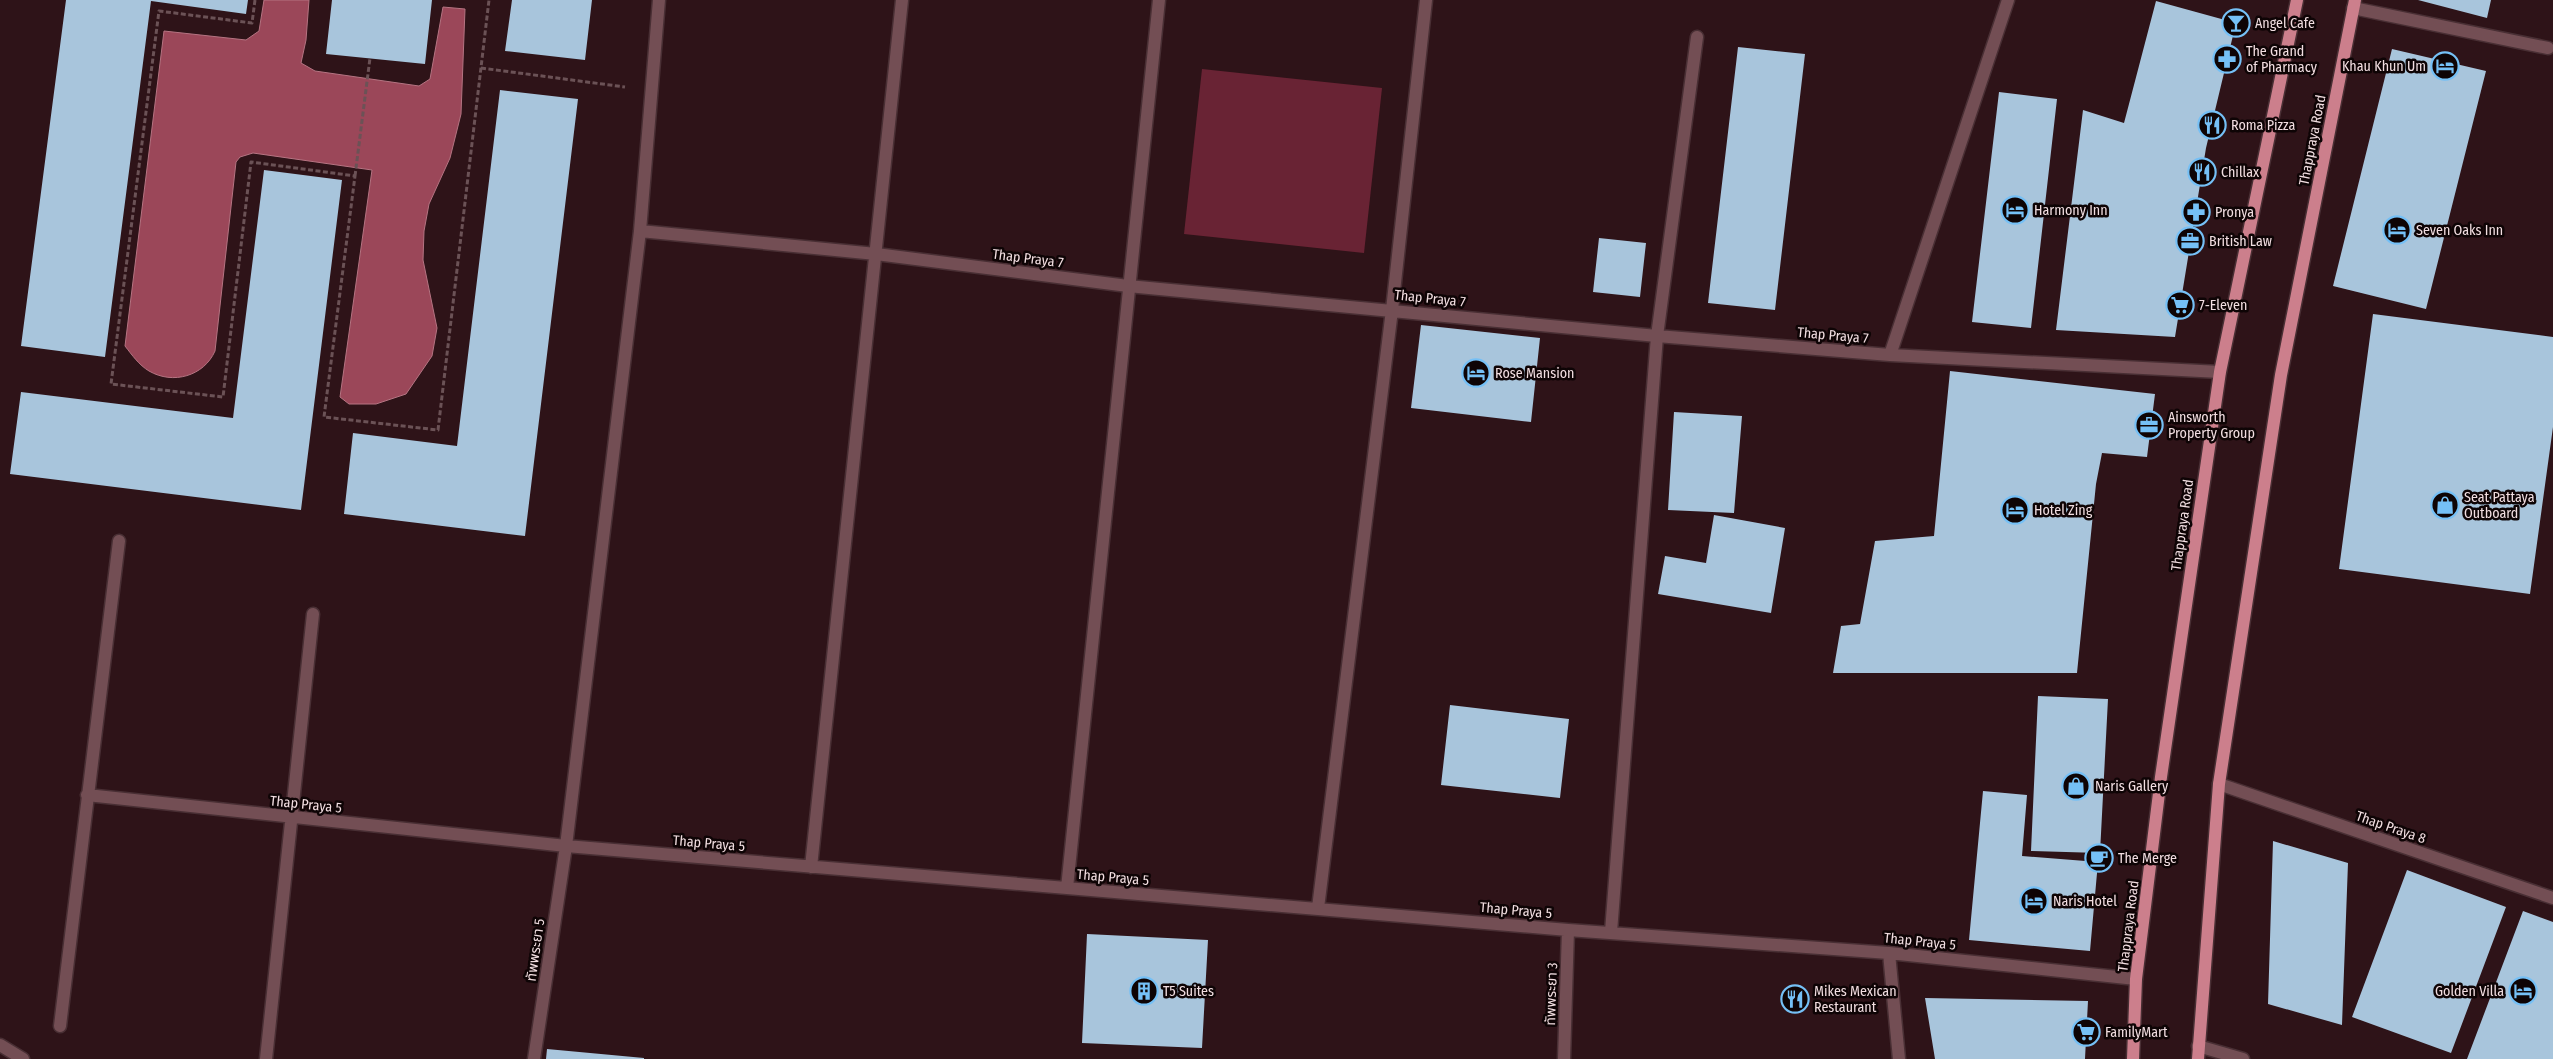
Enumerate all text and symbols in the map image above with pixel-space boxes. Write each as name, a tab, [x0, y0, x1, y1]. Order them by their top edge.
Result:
bar icon: Angel Cafe	[2221, 8, 2251, 38]
place label: Angel Cafe	[2255, 15, 2315, 32]
place label: The Grand of Pharmacy	[2246, 43, 2318, 76]
pharmacy icon: The Grand of Pharmacy	[2212, 44, 2242, 74]
hotel icon: Khau Khun Um	[2430, 51, 2460, 81]
place label: Khau Khun Um	[2342, 58, 2426, 75]
street label: Thappraya Road	[2295, 93, 2330, 187]
restaurant icon: Roma Pizza	[2197, 110, 2227, 140]
place label: Roma Pizza	[2231, 117, 2295, 134]
restaurant icon: Chillax	[2187, 157, 2217, 187]
place label: Chillax	[2221, 164, 2260, 181]
hotel icon: Harmony Inn	[2000, 195, 2030, 225]
pharmacy icon: Pronya	[2181, 197, 2211, 227]
place label: Harmony Inn	[2034, 202, 2108, 219]
place label: Pronya	[2215, 204, 2254, 221]
hotel icon: Seven Oaks Inn	[2382, 215, 2412, 245]
place label: Seven Oaks Inn	[2416, 222, 2503, 239]
office icon: British Law	[2175, 226, 2205, 256]
place label: British Law	[2209, 233, 2272, 250]
street label: Thap Praya 7	[991, 246, 1065, 271]
street label: Thap Praya 7	[1394, 286, 1467, 311]
supermarket icon: 7-Eleven	[2165, 290, 2195, 320]
place label: 7-Eleven	[2199, 297, 2247, 314]
street label: Thap Praya 7	[1797, 324, 1870, 347]
hotel icon: Rose Mansion	[1461, 358, 1491, 388]
place label: Rose Mansion	[1495, 365, 1574, 382]
place label: Ainsworth Property Group	[2168, 409, 2255, 442]
office icon: Ainsworth Property Group	[2134, 410, 2164, 440]
street label: Thappraya Road	[2168, 478, 2197, 572]
place label: Seat Pattaya Outboard	[2464, 489, 2535, 522]
shop icon: Seat Pattaya Outboard	[2430, 490, 2460, 520]
hotel icon: Hotel Zing	[2000, 495, 2030, 525]
place label: Hotel Zing	[2034, 502, 2093, 519]
shop icon: Naris Gallery	[2061, 771, 2091, 801]
place label: Naris Gallery	[2095, 778, 2169, 795]
street label: Thap Praya 5	[269, 792, 343, 817]
street label: Thap Praya 8	[2354, 808, 2428, 847]
street label: Thap Praya 5	[672, 832, 746, 855]
cafe icon: The Merge	[2084, 843, 2114, 873]
place label: The Merge	[2118, 850, 2177, 867]
street label: Thap Praya 5	[1076, 866, 1150, 889]
street label: Thappraya Road	[2114, 879, 2143, 973]
hotel icon: Naris Hotel	[2019, 886, 2049, 916]
place label: Naris Hotel	[2053, 893, 2117, 910]
street label: Thap Praya 5	[1479, 899, 1553, 922]
street label: ทัพพระยา 5	[523, 918, 548, 983]
street label: Thap Praya 5	[1883, 929, 1957, 954]
street label: ทัพพระยา 3	[1542, 962, 1561, 1026]
building icon: T5 Suites	[1129, 976, 1159, 1006]
hotel icon: Golden Villa	[2508, 976, 2538, 1006]
place label: T5 Suites	[1163, 983, 1214, 1000]
place label: Mikes Mexican Restaurant	[1814, 983, 1897, 1016]
place label: Golden Villa	[2435, 983, 2504, 1000]
restaurant icon: Mikes Mexican Restaurant	[1780, 984, 1810, 1014]
supermarket icon: FamilyMart	[2071, 1017, 2101, 1047]
place label: FamilyMart	[2105, 1024, 2168, 1041]

